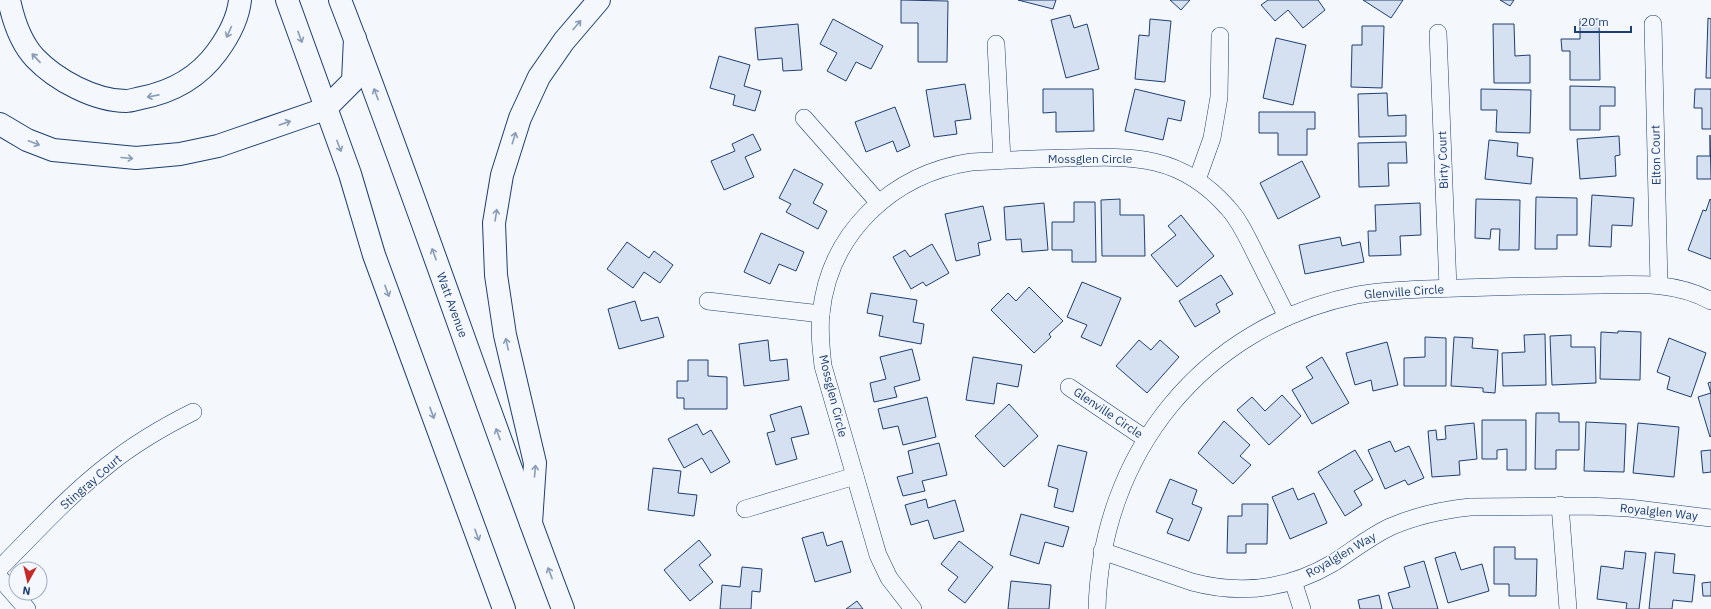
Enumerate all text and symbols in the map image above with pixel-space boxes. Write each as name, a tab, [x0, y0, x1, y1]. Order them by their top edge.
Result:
scale bar	[1575, 8, 1631, 34]
text: 20 m	[1581, 14, 1609, 29]
one-way arrow	[573, 20, 582, 31]
one-way arrow	[225, 26, 233, 38]
one-way arrow	[296, 30, 304, 42]
one-way arrow	[31, 52, 40, 63]
one-way arrow	[371, 89, 379, 101]
one-way arrow	[146, 92, 159, 100]
one-way arrow	[278, 119, 290, 127]
street label: Elton Court	[1647, 125, 1664, 185]
one-way arrow	[511, 131, 518, 144]
street label: Birty Court	[1434, 131, 1451, 189]
one-way arrow	[28, 139, 40, 147]
one-way arrow	[336, 139, 343, 152]
street label: Mossglen Circle	[1048, 151, 1133, 166]
one-way arrow	[120, 154, 133, 161]
one-way arrow	[492, 209, 500, 222]
one-way arrow	[429, 249, 437, 261]
street label: Watt Avenue	[434, 270, 471, 340]
street label: Glenville Circle	[1363, 281, 1445, 302]
one-way arrow	[384, 285, 392, 297]
one-way arrow	[503, 338, 510, 351]
street label: Mossglen Circle	[816, 353, 851, 439]
street label: Glenville Circle	[1071, 384, 1146, 442]
one-way arrow	[428, 407, 436, 419]
one-way arrow	[494, 429, 502, 441]
street label: Stingray Court	[57, 451, 124, 512]
one-way arrow	[531, 465, 538, 478]
street label: Royalglen Way	[1619, 500, 1699, 523]
street label: Royalglen Way	[1303, 528, 1378, 581]
one-way arrow	[473, 529, 481, 541]
north arrow	[8, 561, 48, 601]
one-way arrow	[545, 567, 553, 579]
text: N	[22, 583, 32, 598]

